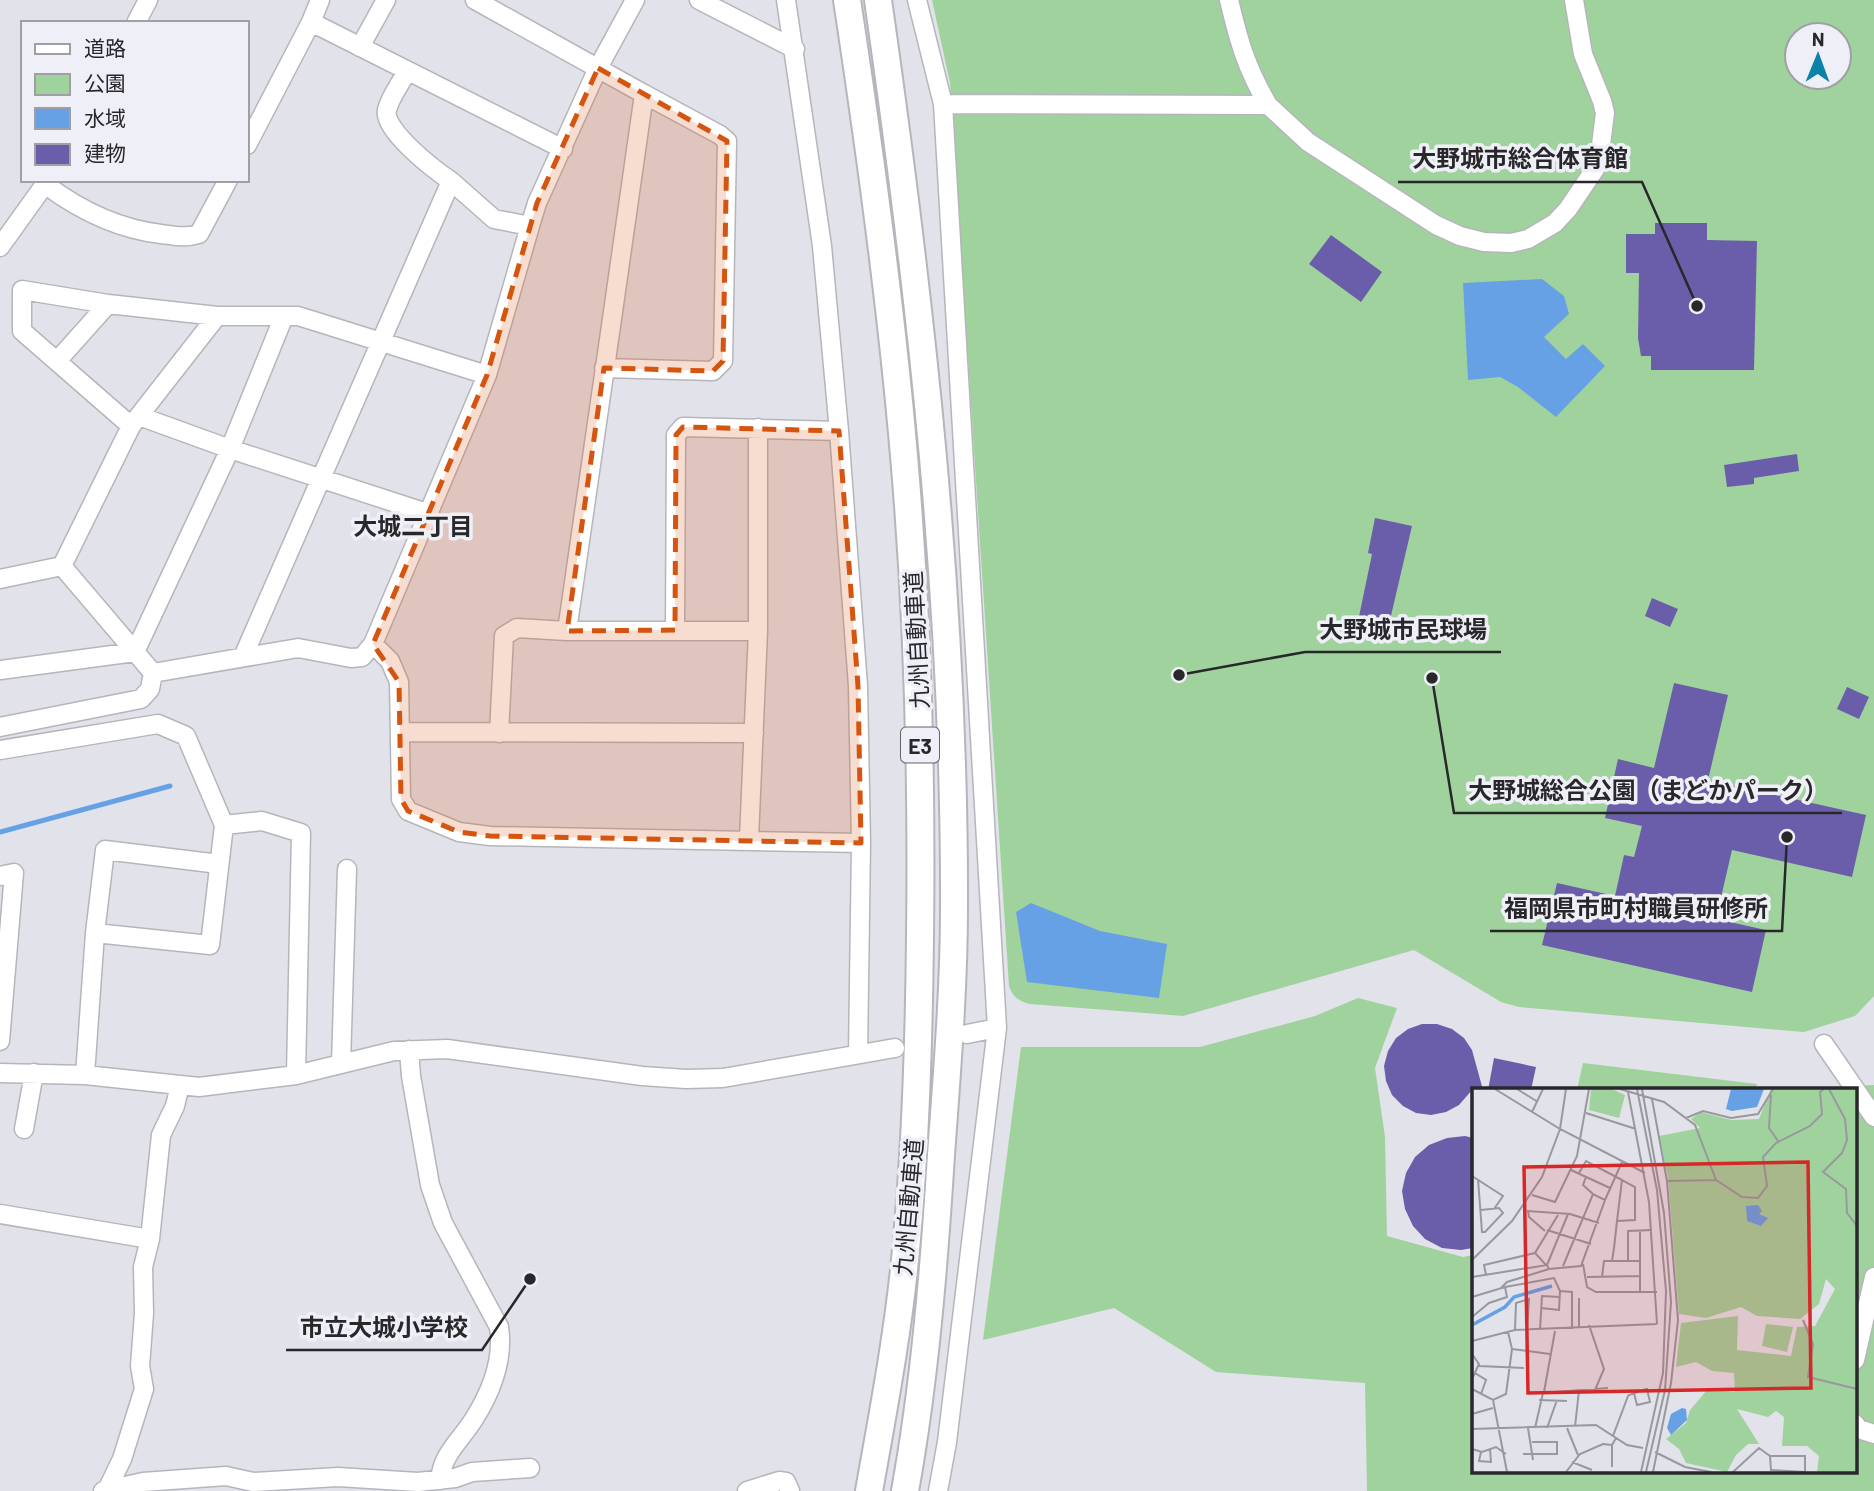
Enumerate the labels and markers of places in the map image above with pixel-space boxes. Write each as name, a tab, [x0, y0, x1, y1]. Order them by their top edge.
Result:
callout: 大野城市総合体育館	[1398, 137, 1642, 182]
callout: 大野城市民球場	[1305, 607, 1501, 652]
callout: 大野城総合公園（まどかパーク）	[1454, 768, 1842, 813]
callout: 福岡県市町村職員研修所	[1490, 886, 1782, 931]
callout: 市立大城小学校	[286, 1305, 482, 1350]

